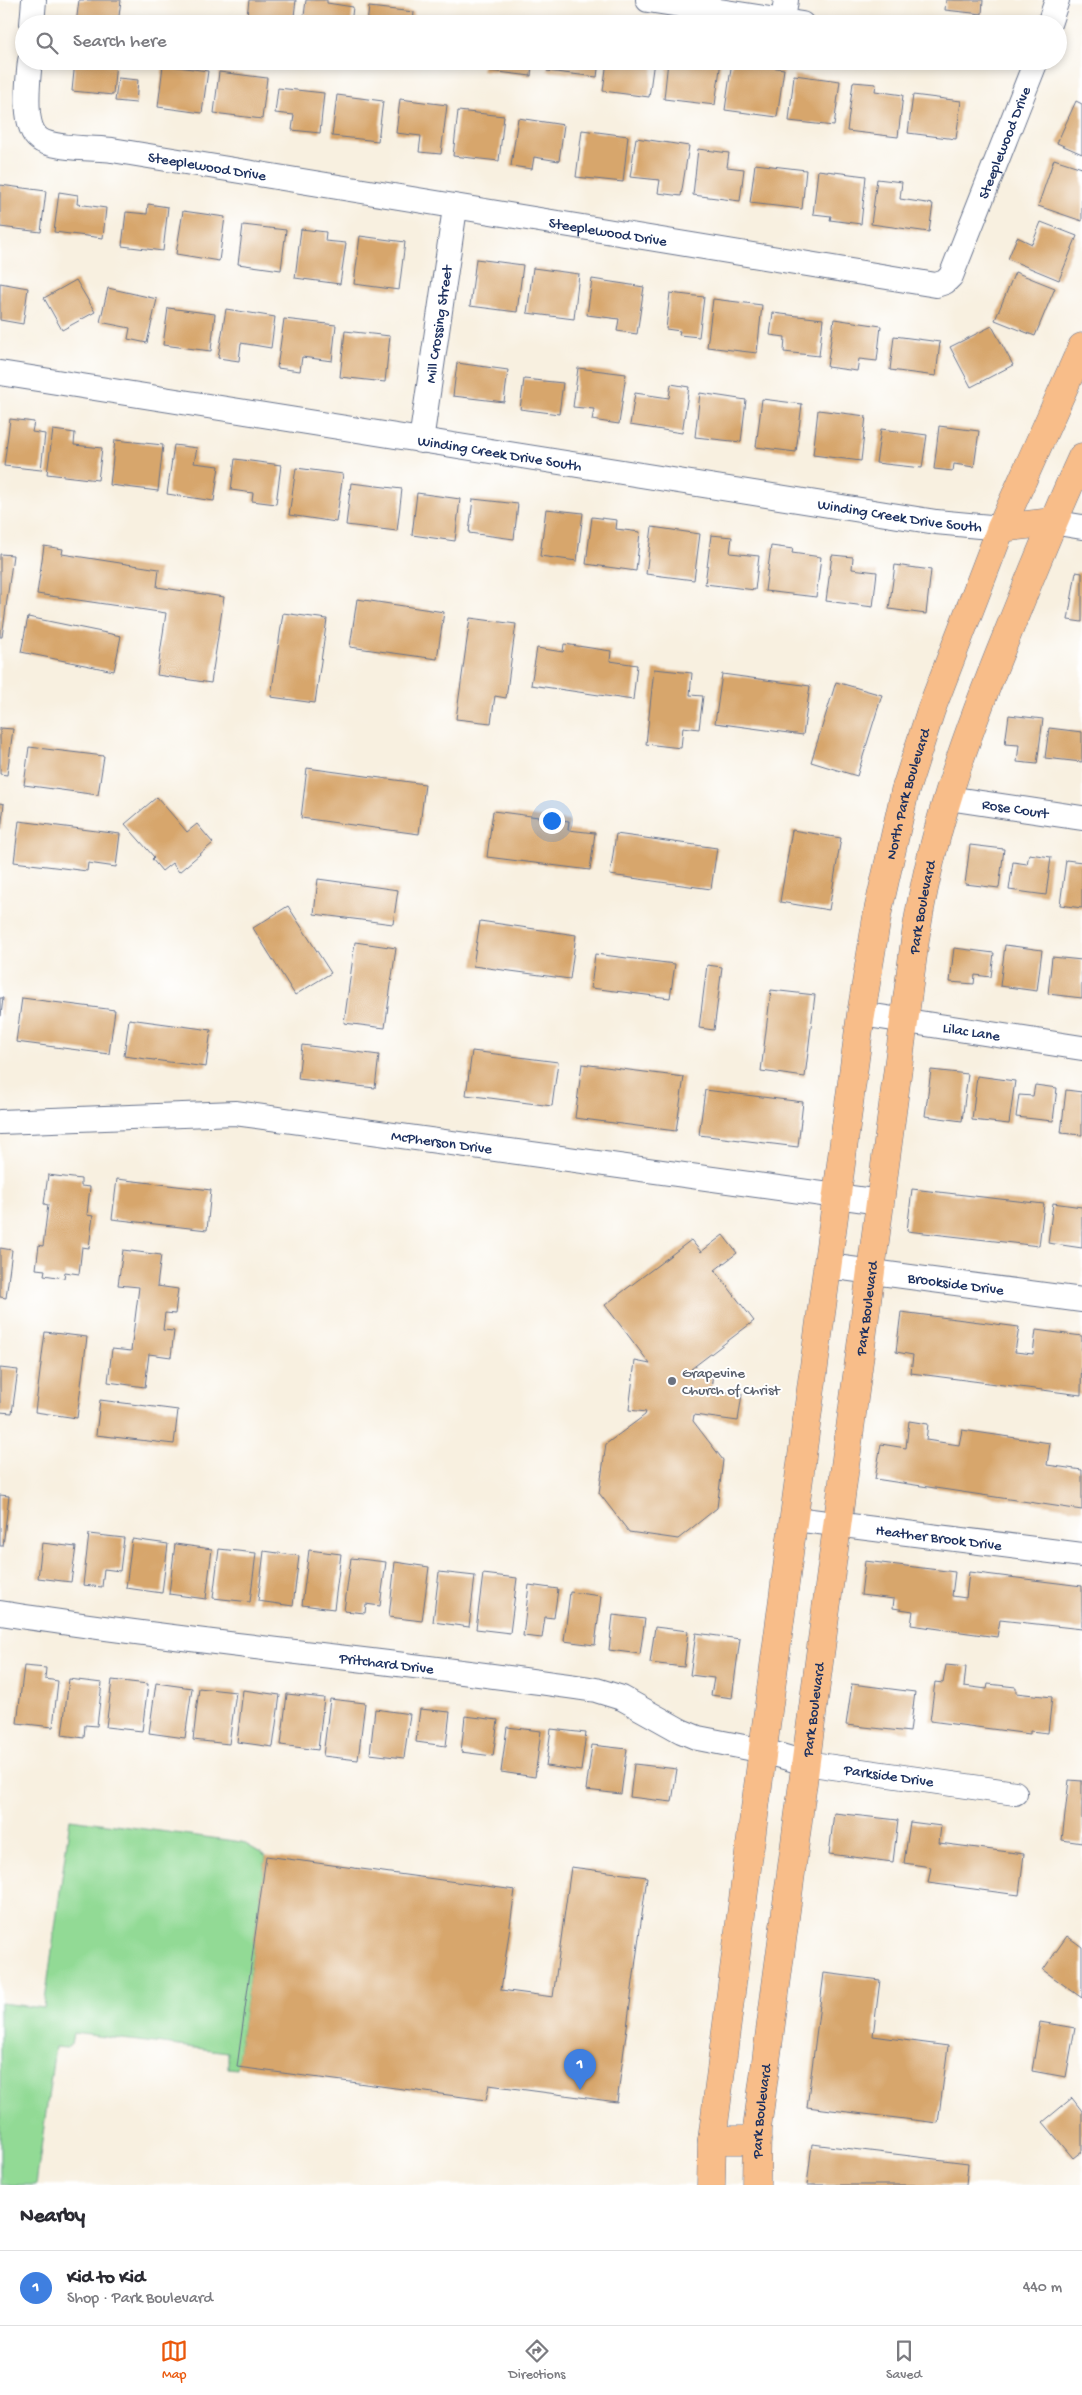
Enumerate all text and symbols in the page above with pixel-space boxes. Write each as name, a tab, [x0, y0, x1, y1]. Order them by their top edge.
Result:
search box	[15, 15, 1067, 70]
icon: search	[33, 29, 61, 57]
text: Search here	[73, 31, 167, 54]
street label: Steeplewood Drive	[975, 84, 1036, 202]
street label: Steeplewood Drive	[147, 149, 268, 186]
street label: Steeplewood Drive	[547, 215, 668, 252]
street label: Mill Crossing Street	[423, 263, 458, 385]
street label: Winding Creek Drive South	[416, 433, 583, 476]
street label: Winding Creek Drive South	[816, 496, 983, 537]
street label: North Park Boulevard	[883, 725, 936, 862]
street label: Rose Court	[981, 796, 1051, 824]
your location	[539, 808, 565, 834]
street label: Park Boulevard	[906, 858, 941, 956]
street label: Lilac Lane	[941, 1020, 1002, 1046]
street label: McPherson Drive	[390, 1128, 493, 1159]
street label: Park Boulevard	[853, 1259, 883, 1358]
street label: Brookside Drive	[905, 1270, 1005, 1300]
place label: Grapevine Church of Christ	[682, 1365, 781, 1400]
marker: Grapevine Church of Christ	[666, 1375, 678, 1387]
street label: Heather Brook Drive	[874, 1522, 1003, 1556]
street label: Pritchard Drive	[337, 1650, 435, 1679]
street label: Park Boulevard	[799, 1661, 830, 1759]
street label: Parkside Drive	[842, 1762, 935, 1792]
pin: 1	[564, 2049, 596, 2090]
street label: Park Boulevard	[749, 2062, 777, 2160]
text: Nearby	[20, 2205, 85, 2230]
text: Kid to Kid	[67, 2267, 145, 2290]
text: 1	[33, 2279, 39, 2298]
text: 440 m	[1023, 2279, 1062, 2298]
text: Shop · Park Boulevard	[67, 2290, 213, 2309]
tab: Map	[160, 2337, 188, 2384]
tab: Directions	[509, 2337, 566, 2384]
tab: Saved	[886, 2337, 922, 2384]

